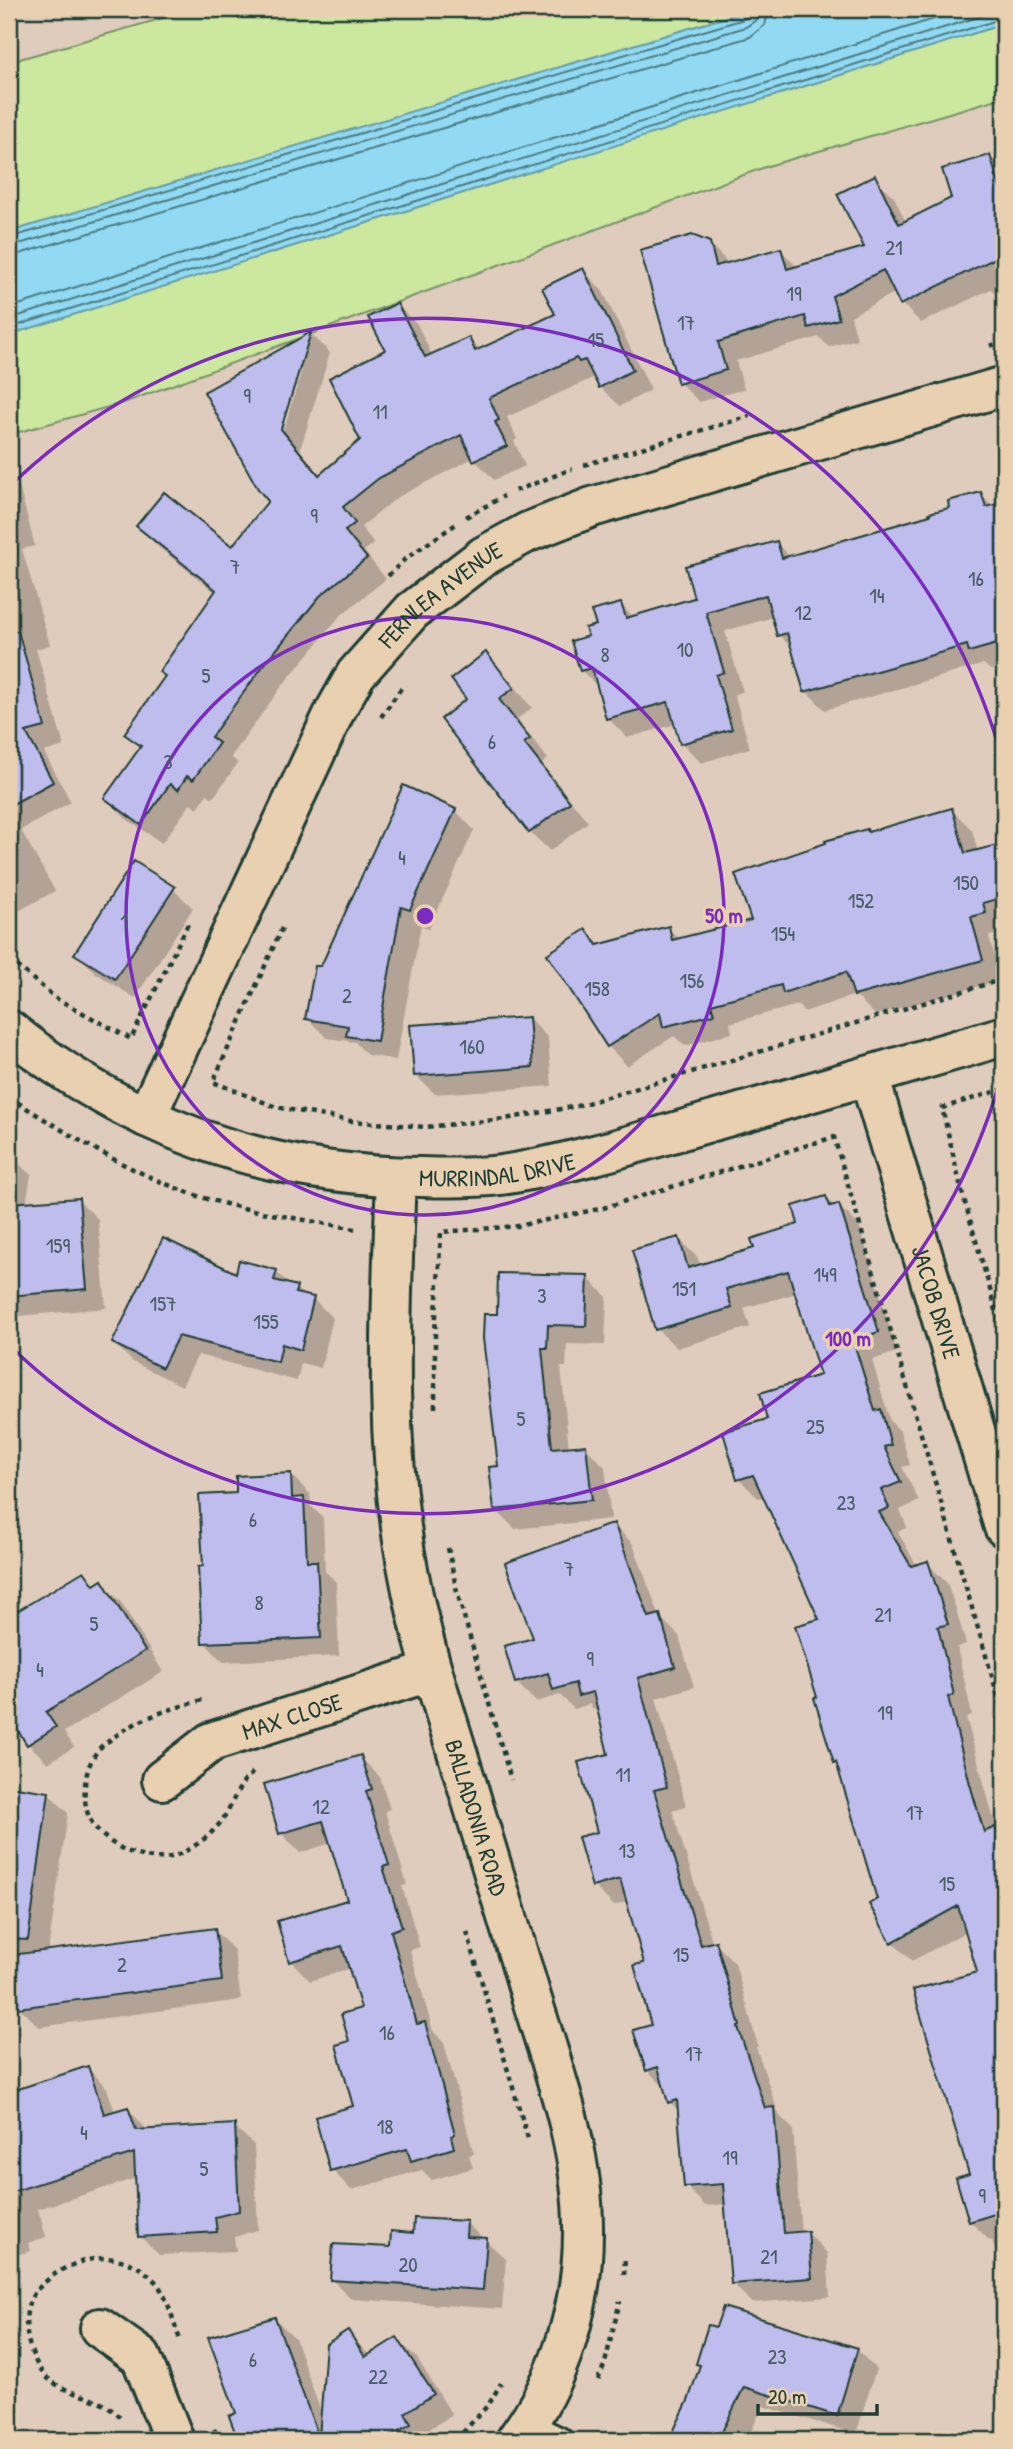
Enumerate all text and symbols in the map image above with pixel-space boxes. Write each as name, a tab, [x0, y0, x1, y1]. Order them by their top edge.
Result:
house number: 21	[885, 233, 903, 262]
house number: 19	[786, 279, 802, 308]
house number: 17	[677, 308, 695, 337]
house number: 15	[588, 325, 604, 354]
house number: 9	[243, 381, 251, 410]
house number: 11	[372, 397, 388, 426]
house number: 9	[310, 501, 318, 530]
street label: FERNLEA AVENUE	[370, 533, 508, 655]
house number: 7	[230, 552, 240, 581]
house number: 16	[968, 564, 984, 593]
house number: 14	[869, 581, 885, 610]
house number: 12	[794, 598, 812, 627]
house number: 10	[676, 635, 694, 664]
house number: 8	[600, 640, 610, 669]
house number: 5	[202, 661, 211, 690]
house number: 6	[488, 727, 496, 756]
house number: 3	[163, 747, 173, 776]
house number: 4	[398, 843, 406, 872]
house number: 150	[953, 868, 979, 897]
house number: 152	[848, 886, 874, 915]
text: 50 m	[705, 901, 743, 930]
centre of rings	[413, 904, 437, 928]
house number: 1	[120, 906, 128, 935]
house number: 154	[771, 919, 795, 948]
house number: 156	[680, 966, 704, 995]
house number: 158	[584, 974, 610, 1003]
house number: 2	[342, 981, 352, 1010]
house number: 160	[459, 1032, 485, 1061]
street label: MURRINDAL DRIVE	[419, 1144, 579, 1194]
house number: 159	[46, 1231, 70, 1260]
street label: JACOB DRIVE	[905, 1242, 969, 1363]
house number: 149	[813, 1260, 837, 1289]
house number: 151	[672, 1274, 696, 1303]
house number: 3	[537, 1281, 547, 1310]
house number: 157	[150, 1289, 176, 1318]
house number: 155	[253, 1307, 279, 1336]
text: 100 m	[825, 1324, 871, 1353]
house number: 5	[517, 1404, 526, 1433]
house number: 25	[806, 1412, 824, 1441]
house number: 23	[836, 1488, 856, 1517]
house number: 6	[249, 1505, 257, 1534]
house number: 7	[564, 1554, 574, 1583]
house number: 8	[254, 1588, 264, 1617]
house number: 21	[874, 1600, 892, 1629]
house number: 5	[90, 1609, 99, 1638]
house number: 9	[586, 1644, 594, 1673]
house number: 4	[36, 1655, 44, 1684]
street label: MAX CLOSE	[238, 1685, 346, 1747]
house number: 19	[877, 1698, 893, 1727]
street label: BALLADONIA ROAD	[438, 1735, 516, 1900]
house number: 11	[615, 1760, 631, 1789]
house number: 12	[312, 1792, 330, 1821]
house number: 17	[906, 1798, 924, 1827]
house number: 13	[618, 1836, 636, 1865]
house number: 15	[939, 1869, 955, 1898]
house number: 15	[673, 1940, 689, 1969]
house number: 2	[117, 1950, 127, 1979]
house number: 16	[379, 2018, 395, 2047]
house number: 17	[685, 2039, 703, 2068]
house number: 18	[377, 2112, 393, 2141]
house number: 4	[80, 2118, 88, 2147]
house number: 19	[722, 2143, 738, 2172]
house number: 5	[200, 2154, 209, 2183]
house number: 9	[978, 2181, 986, 2210]
house number: 21	[760, 2242, 778, 2271]
house number: 20	[398, 2250, 418, 2279]
house number: 23	[767, 2342, 787, 2371]
house number: 6	[249, 2345, 257, 2374]
house number: 22	[368, 2362, 388, 2391]
scale bar	[758, 2372, 876, 2416]
text: 20 m	[768, 2382, 806, 2411]

